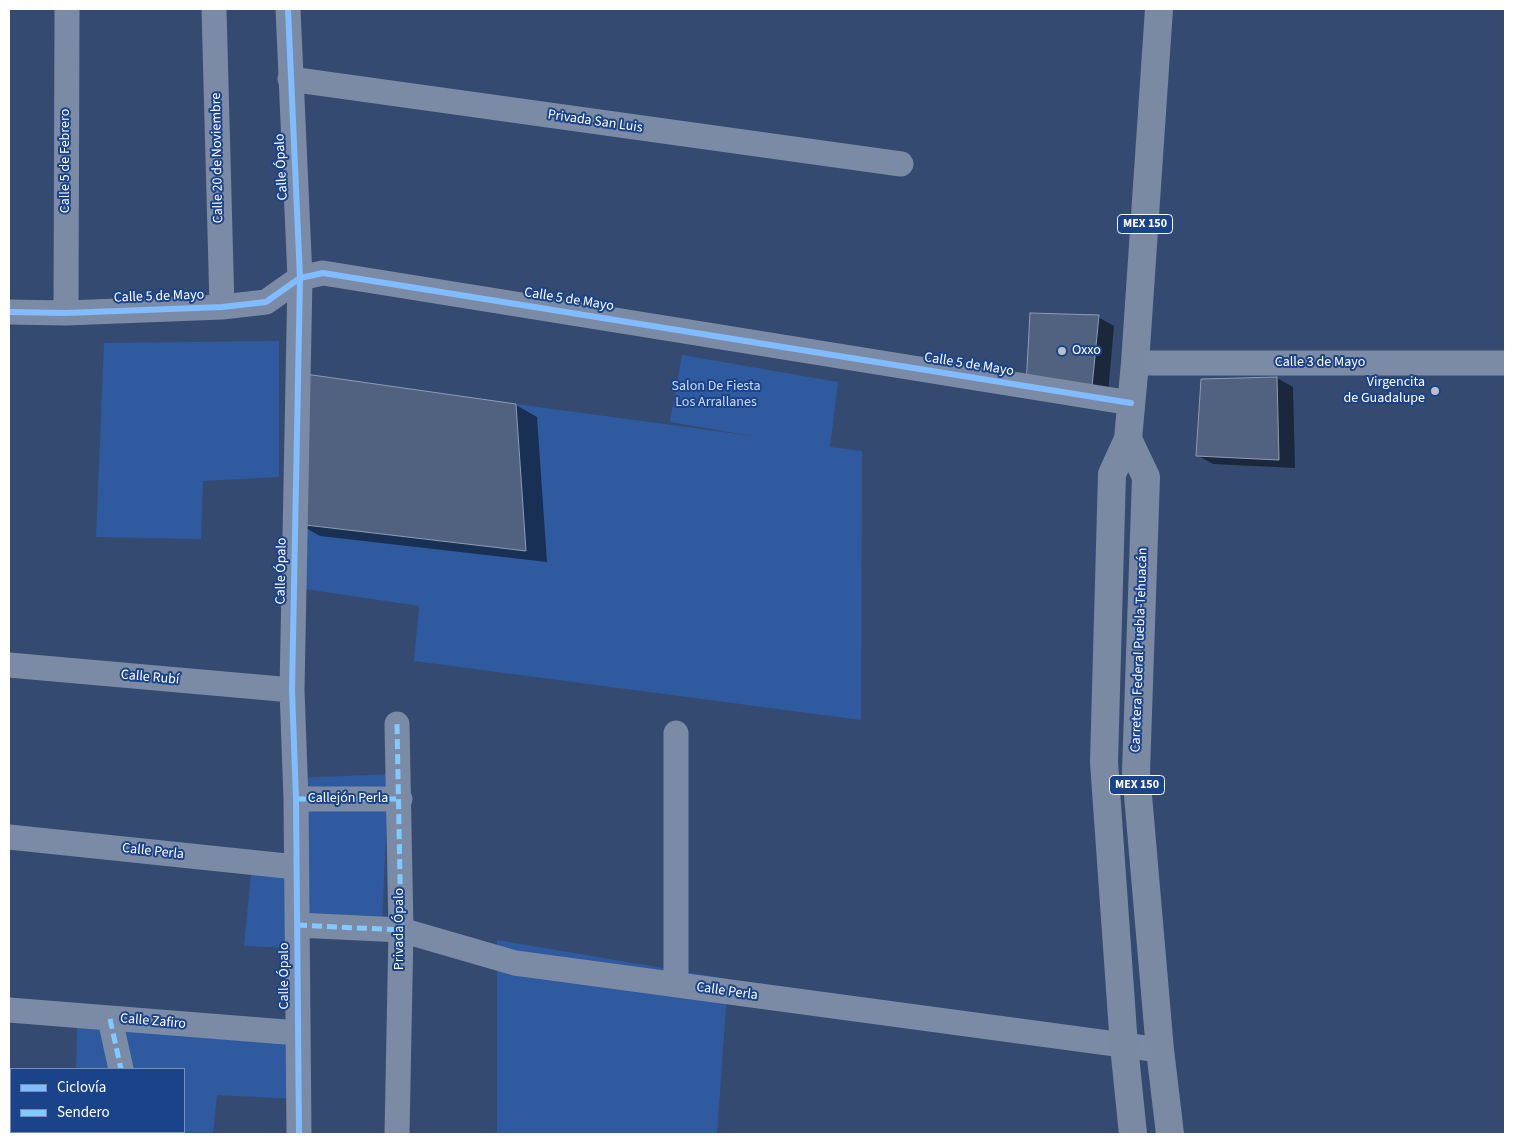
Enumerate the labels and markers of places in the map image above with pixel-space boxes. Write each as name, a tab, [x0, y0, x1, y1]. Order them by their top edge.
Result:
place label: Oxxo	[1072, 343, 1101, 359]
marker: Oxxo	[1056, 345, 1068, 357]
place label: Virgencita de Guadalupe	[1343, 375, 1425, 408]
marker: Virgencita de Guadalupe	[1429, 385, 1441, 397]

